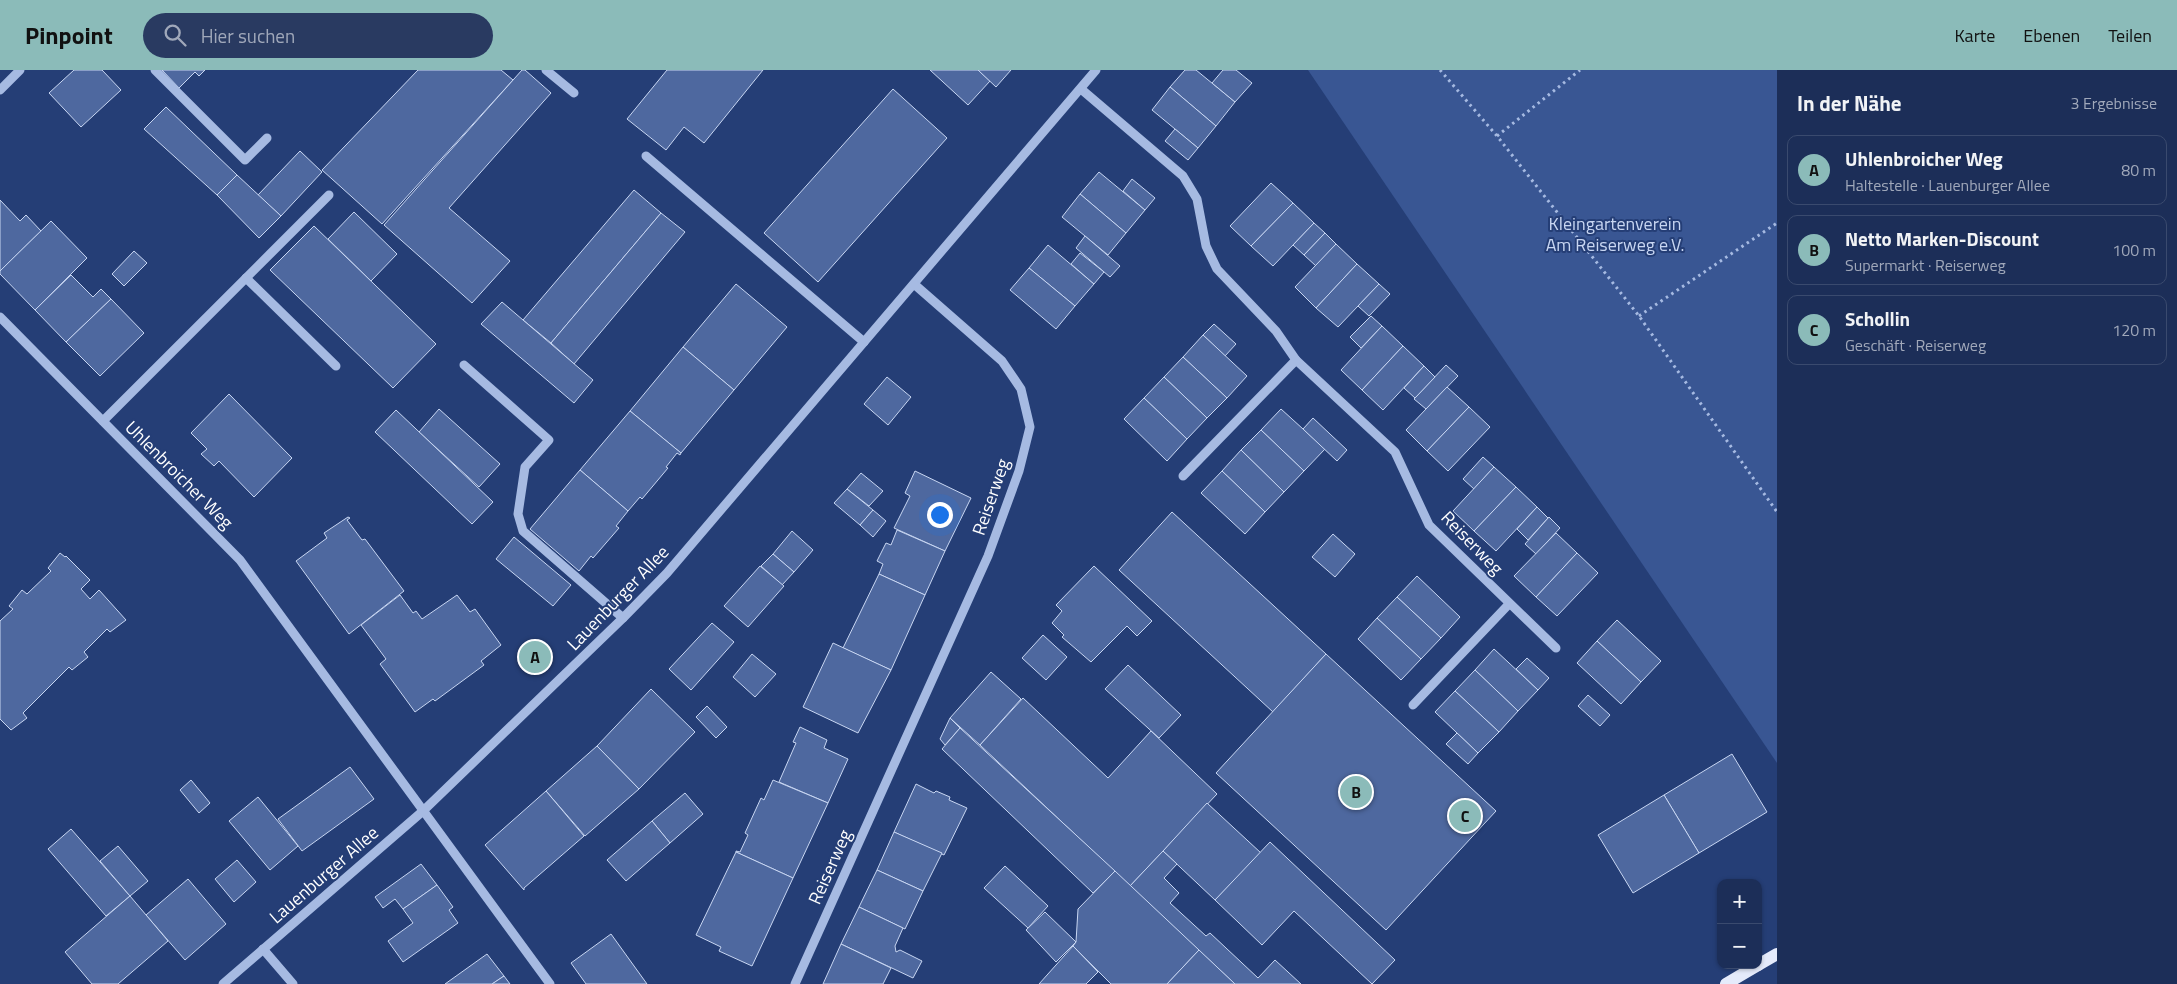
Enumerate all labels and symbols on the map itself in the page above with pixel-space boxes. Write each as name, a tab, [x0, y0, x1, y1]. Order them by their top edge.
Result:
park label: Kleingartenverein Am Reiserweg e.V.	[1546, 210, 1684, 258]
street label: Uhlenbroicher Weg	[119, 414, 240, 535]
street label: Reiserweg	[965, 455, 1016, 539]
your location	[927, 502, 953, 528]
street label: Reiserweg	[1435, 505, 1510, 581]
street label: Lauenburger Allee	[560, 539, 675, 656]
pin: A	[519, 638, 551, 676]
pin: B	[1340, 773, 1372, 811]
pin: C	[1449, 797, 1481, 835]
street label: Lauenburger Allee	[263, 820, 384, 930]
street label: Reiserweg	[801, 825, 858, 909]

